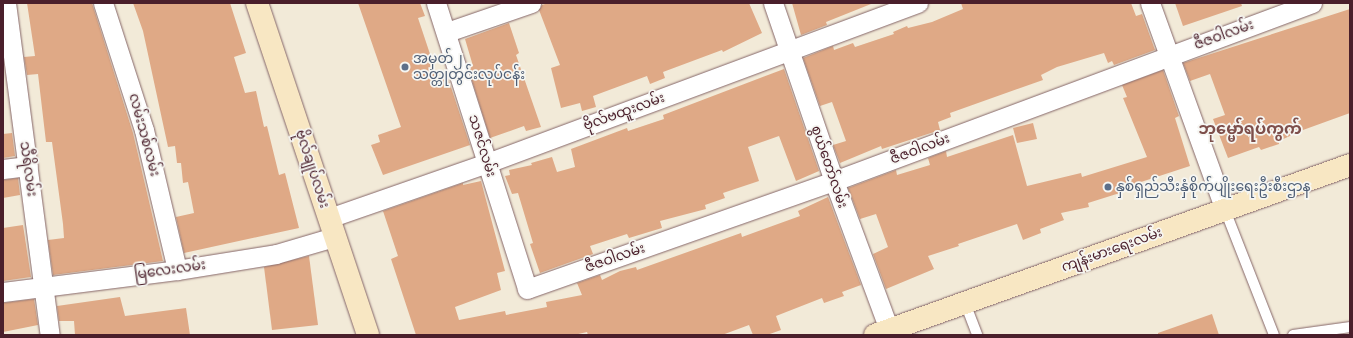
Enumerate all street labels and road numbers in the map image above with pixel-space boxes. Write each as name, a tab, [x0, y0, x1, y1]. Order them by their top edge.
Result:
street label: ဇီဇဝါလမ်း	[1192, 16, 1256, 54]
street label: ဗိုလ်ဗထူးလမ်း	[581, 90, 667, 134]
street label: လမ်းသစ်လမ်း	[125, 92, 163, 178]
street label: သဇင်လမ်း	[465, 113, 499, 179]
street label: စွယ်တော်လမ်း	[807, 124, 851, 210]
street label: ဗိုလ်ချုပ်လမ်း	[291, 128, 333, 210]
street label: ဇီဇဝါလမ်း	[888, 130, 952, 168]
street label: သီရိလမ်း	[16, 140, 40, 198]
street label: ကျန်းမားရေးလမ်း	[1059, 224, 1165, 276]
street label: ဇီဇဝါလမ်း	[583, 240, 647, 276]
street label: မြလေးလမ်း	[133, 257, 207, 283]

